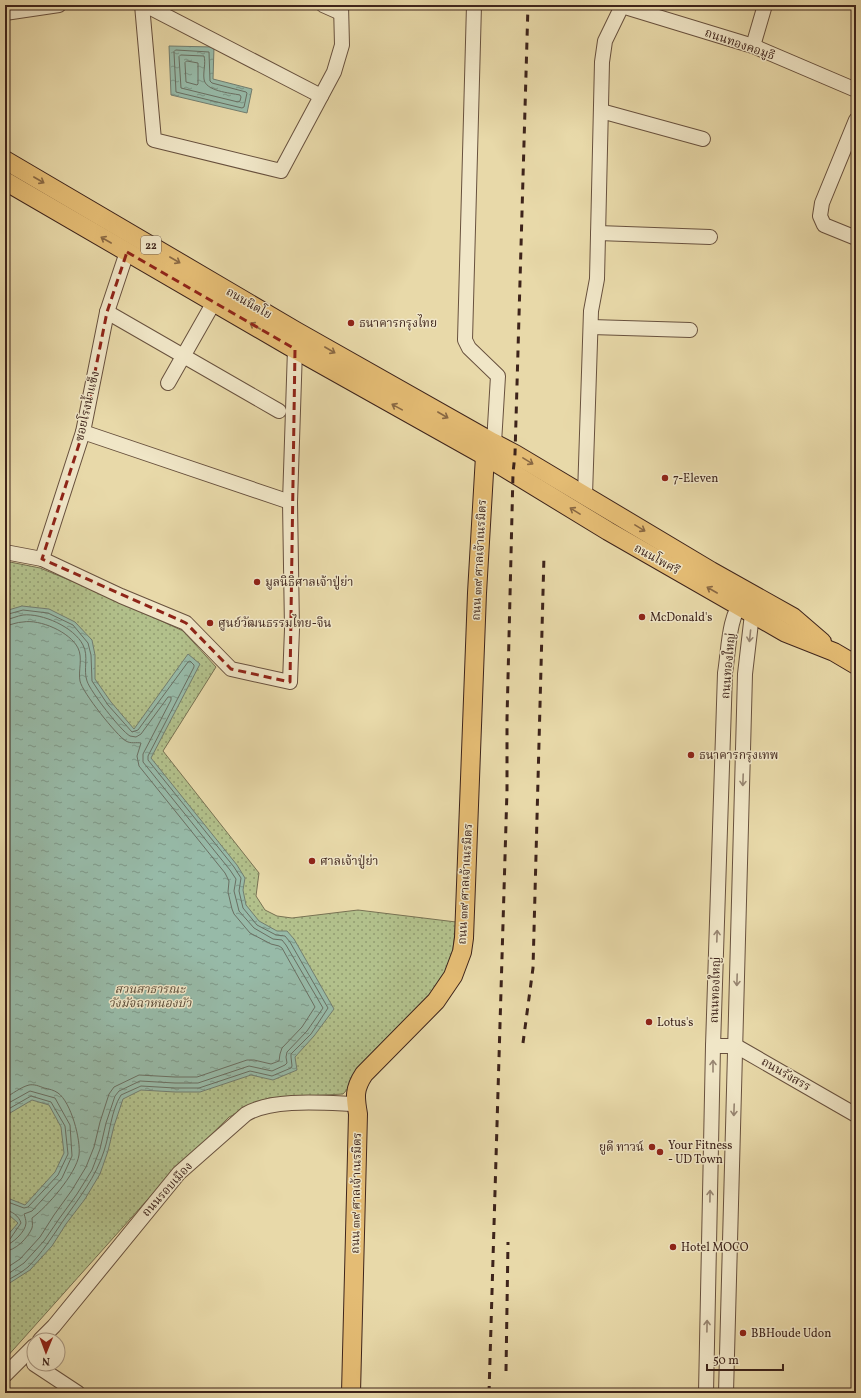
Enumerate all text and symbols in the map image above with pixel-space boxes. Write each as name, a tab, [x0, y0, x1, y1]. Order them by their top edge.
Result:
street label: ถนนทองคอมูธิ	[702, 25, 777, 64]
one-way arrow	[33, 176, 45, 184]
one-way arrow	[100, 235, 112, 243]
road number: 22	[141, 236, 161, 254]
one-way arrow	[169, 256, 181, 264]
street label: ถนนนิตโย	[223, 283, 275, 323]
place label: ธนาคารกรุงไทย	[359, 314, 437, 332]
marker: ธนาคารกรุงไทย	[346, 318, 356, 328]
one-way arrow	[249, 322, 261, 330]
one-way arrow	[324, 347, 336, 355]
street label: ซอยโรงน้ำแข็ง	[70, 369, 104, 443]
one-way arrow	[391, 403, 403, 410]
one-way arrow	[437, 411, 449, 419]
one-way arrow	[522, 458, 534, 466]
place label: 7-Eleven	[673, 471, 718, 487]
marker: 7-Eleven	[660, 473, 670, 483]
street label: ถนน ๓๙ ศาลเจ้าเนรมิตร	[469, 499, 491, 621]
one-way arrow	[569, 506, 581, 514]
one-way arrow	[634, 524, 645, 532]
street label: ถนนโพศรี	[631, 539, 683, 579]
place label: มูลนิธิศาลเจ้าปู่ย่า	[265, 575, 353, 591]
marker: มูลนิธิศาลเจ้าปู่ย่า	[252, 577, 262, 587]
one-way arrow	[706, 586, 718, 593]
place label: McDonald's	[650, 610, 712, 626]
marker: McDonald's	[637, 612, 647, 622]
place label: ศูนย์วัฒนธรรมไทย-จีน	[218, 614, 332, 632]
marker: ศูนย์วัฒนธรรมไทย-จีน	[205, 618, 215, 628]
one-way arrow	[746, 629, 754, 642]
street label: ถนนทองใหญ่	[716, 632, 740, 700]
place label: ธนาคารกรุงเทพ	[699, 748, 779, 764]
marker: ธนาคารกรุงเทพ	[686, 750, 696, 760]
one-way arrow	[739, 773, 746, 786]
street label: ถนน ๓๙ ศาลเจ้าเนรมิตร	[455, 823, 477, 945]
place label: ศาลเจ้าปู่ย่า	[320, 854, 378, 870]
marker: ศาลเจ้าปู่ย่า	[307, 856, 317, 866]
one-way arrow	[713, 930, 720, 943]
street label: ถนนทองใหญ่	[705, 957, 725, 1023]
one-way arrow	[734, 973, 741, 986]
park label: สวนสาธารณะ วังมัจฉาหนองบัว	[109, 982, 192, 1012]
place label: Lotus's	[657, 1015, 694, 1031]
marker: Lotus's	[644, 1017, 654, 1027]
street label: ถนนรังสรร	[758, 1054, 813, 1095]
one-way arrow	[709, 1060, 716, 1073]
one-way arrow	[730, 1103, 738, 1116]
street label: ถนน ๓๙ ศาลเจ้าเนรมิตร	[348, 1132, 366, 1254]
place label: Your Fitness - UD Town	[668, 1138, 732, 1168]
place label: ยูดี ทาวน์	[599, 1140, 644, 1156]
marker: ยูดี ทาวน์	[647, 1142, 657, 1152]
marker: Your Fitness - UD Town	[655, 1147, 665, 1157]
street label: ถนนรอบเมือง	[139, 1159, 197, 1220]
one-way arrow	[706, 1190, 714, 1203]
place label: Hotel MOCO	[681, 1240, 749, 1256]
marker: Hotel MOCO	[668, 1242, 678, 1252]
one-way arrow	[703, 1320, 711, 1333]
place label: BBHoude Udon	[751, 1326, 831, 1342]
marker: BBHoude Udon	[738, 1328, 748, 1338]
north arrow	[26, 1332, 66, 1372]
scale bar	[707, 1346, 783, 1372]
text: N	[42, 1353, 50, 1368]
text: 50 m	[713, 1353, 739, 1369]

